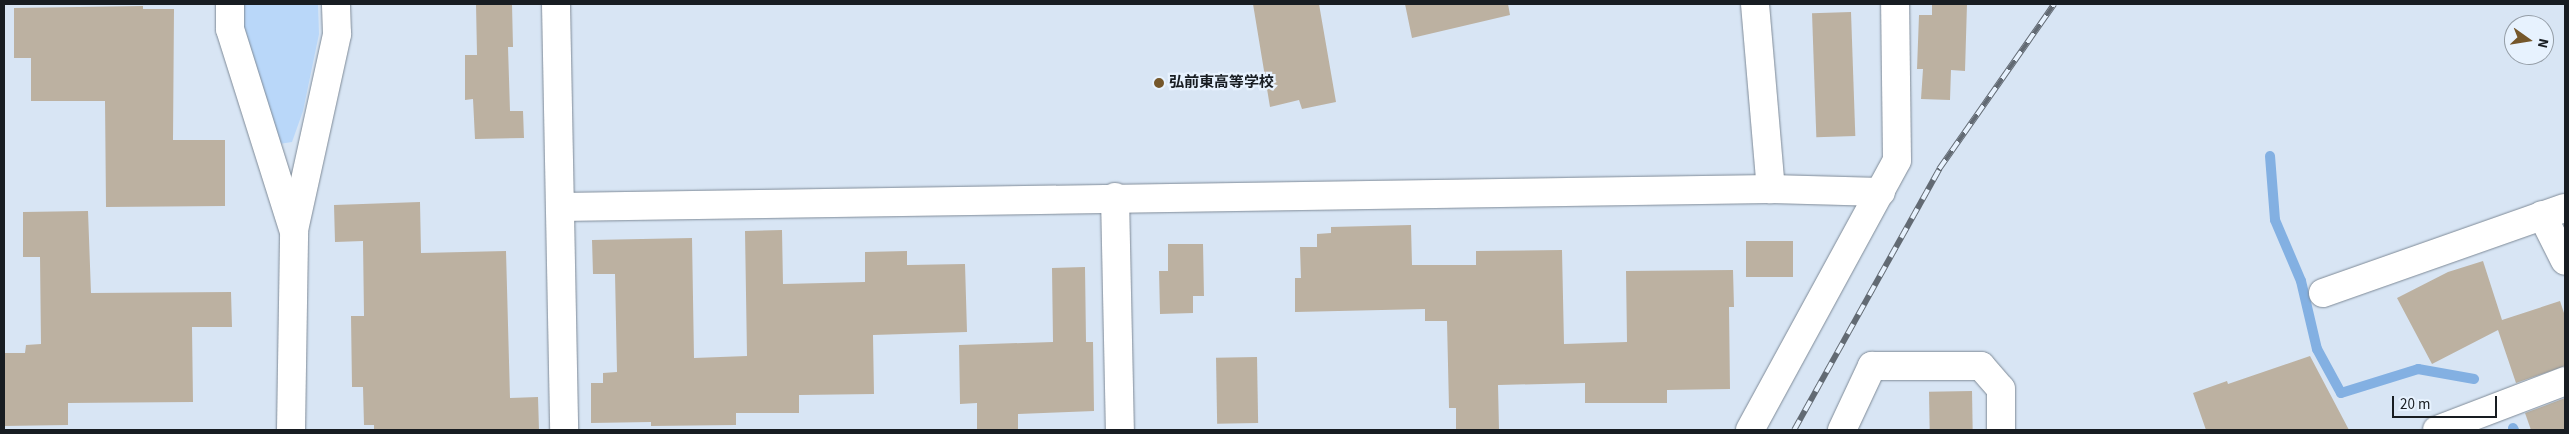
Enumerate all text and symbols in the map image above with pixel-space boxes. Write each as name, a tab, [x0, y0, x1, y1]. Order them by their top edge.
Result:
north arrow	[2504, 15, 2554, 65]
text: N	[2532, 36, 2553, 50]
place label: 弘前東高等学校	[1169, 74, 1274, 92]
marker: 弘前東高等学校	[1153, 77, 1165, 89]
scale bar	[2394, 386, 2499, 418]
text: 20 m	[2400, 394, 2430, 415]

